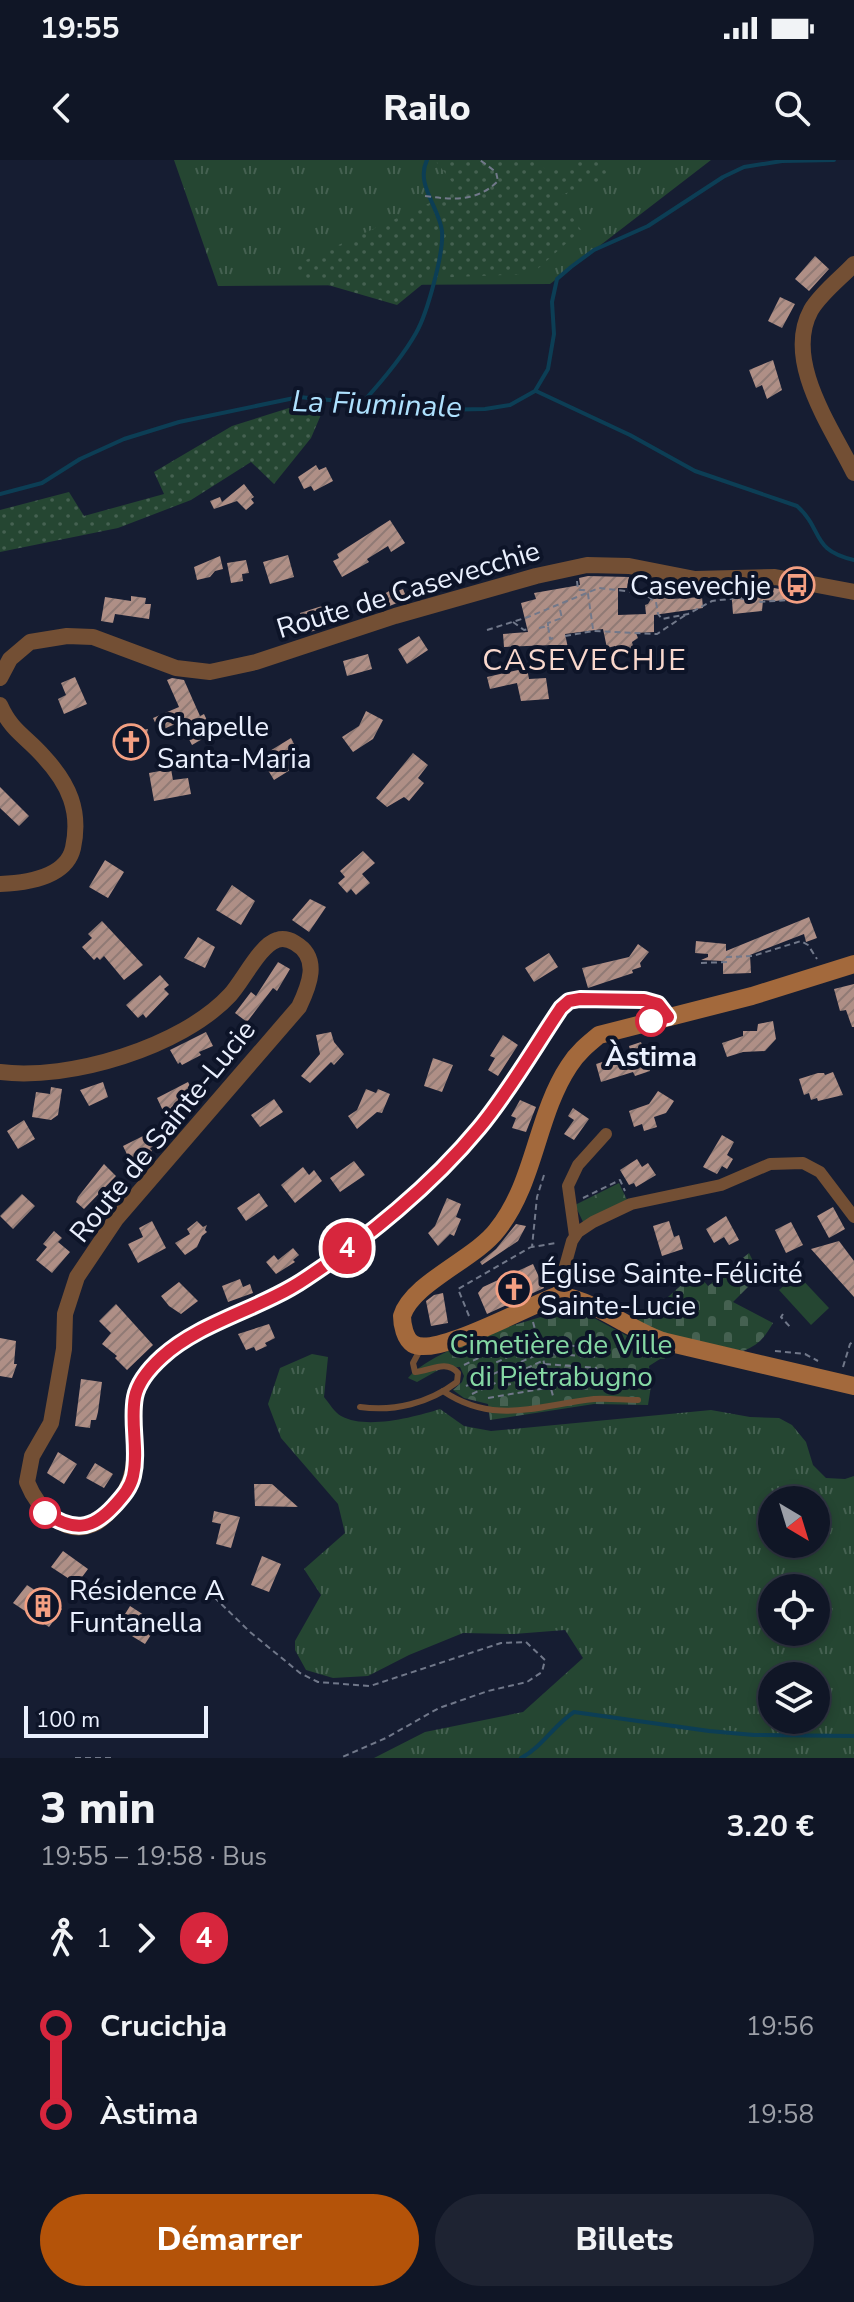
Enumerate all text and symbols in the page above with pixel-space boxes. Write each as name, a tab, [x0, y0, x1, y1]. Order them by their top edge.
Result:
text: 19:55	[40, 8, 119, 49]
text: Railo	[383, 84, 471, 133]
icon: back	[40, 86, 84, 130]
icon: search	[770, 86, 814, 130]
water label: La Fiuminale	[291, 381, 463, 428]
street label: Route de Casevecchie	[272, 532, 545, 648]
bus stop icon: Casevechje	[778, 566, 816, 604]
place label: Casevechje	[630, 567, 771, 605]
district label: CASEVECHJE	[482, 640, 688, 681]
place label: Chapelle Santa-Maria	[157, 708, 312, 778]
church icon: Chapelle Santa-Maria	[112, 723, 150, 761]
marker: Àstima	[636, 1006, 666, 1036]
street label: Route de Sainte-Lucie	[61, 1012, 264, 1251]
place label: Àstima	[605, 1038, 697, 1076]
line badge: 4	[321, 1222, 373, 1274]
text: 4	[339, 1229, 355, 1267]
place label: Église Sainte-Félicité Sainte-Lucie	[540, 1255, 803, 1325]
church icon: Église Sainte-Félicité Sainte-Lucie	[495, 1270, 533, 1308]
park label: Cimetière de Ville di Pietrabugno	[450, 1326, 672, 1396]
north arrow	[758, 1486, 830, 1558]
map controls	[758, 1486, 830, 1734]
unlabelled marker	[30, 1498, 60, 1528]
place label: Résidence A Funtanella	[69, 1572, 225, 1642]
button: locate	[758, 1574, 830, 1646]
building icon: Résidence A Funtanella	[24, 1587, 62, 1625]
button: layers	[758, 1662, 830, 1734]
scale bar	[24, 1702, 208, 1738]
text: 100 m	[36, 1705, 100, 1735]
text: 3 min	[40, 1779, 156, 1839]
text: 3.20 €	[726, 1806, 814, 1847]
text: 19:55 – 19:58 · Bus	[40, 1839, 267, 1874]
icon: walk	[40, 1916, 84, 1960]
icon: forward	[124, 1916, 168, 1960]
text: 4	[196, 1919, 212, 1957]
text: 1	[96, 1921, 112, 1956]
text: Crucichja	[100, 2006, 227, 2047]
text: 19:56	[746, 2009, 814, 2044]
text: Àstima	[100, 2094, 198, 2135]
text: 19:58	[746, 2097, 814, 2132]
button: Démarrer	[40, 2194, 419, 2286]
button: Billets	[435, 2194, 814, 2286]

